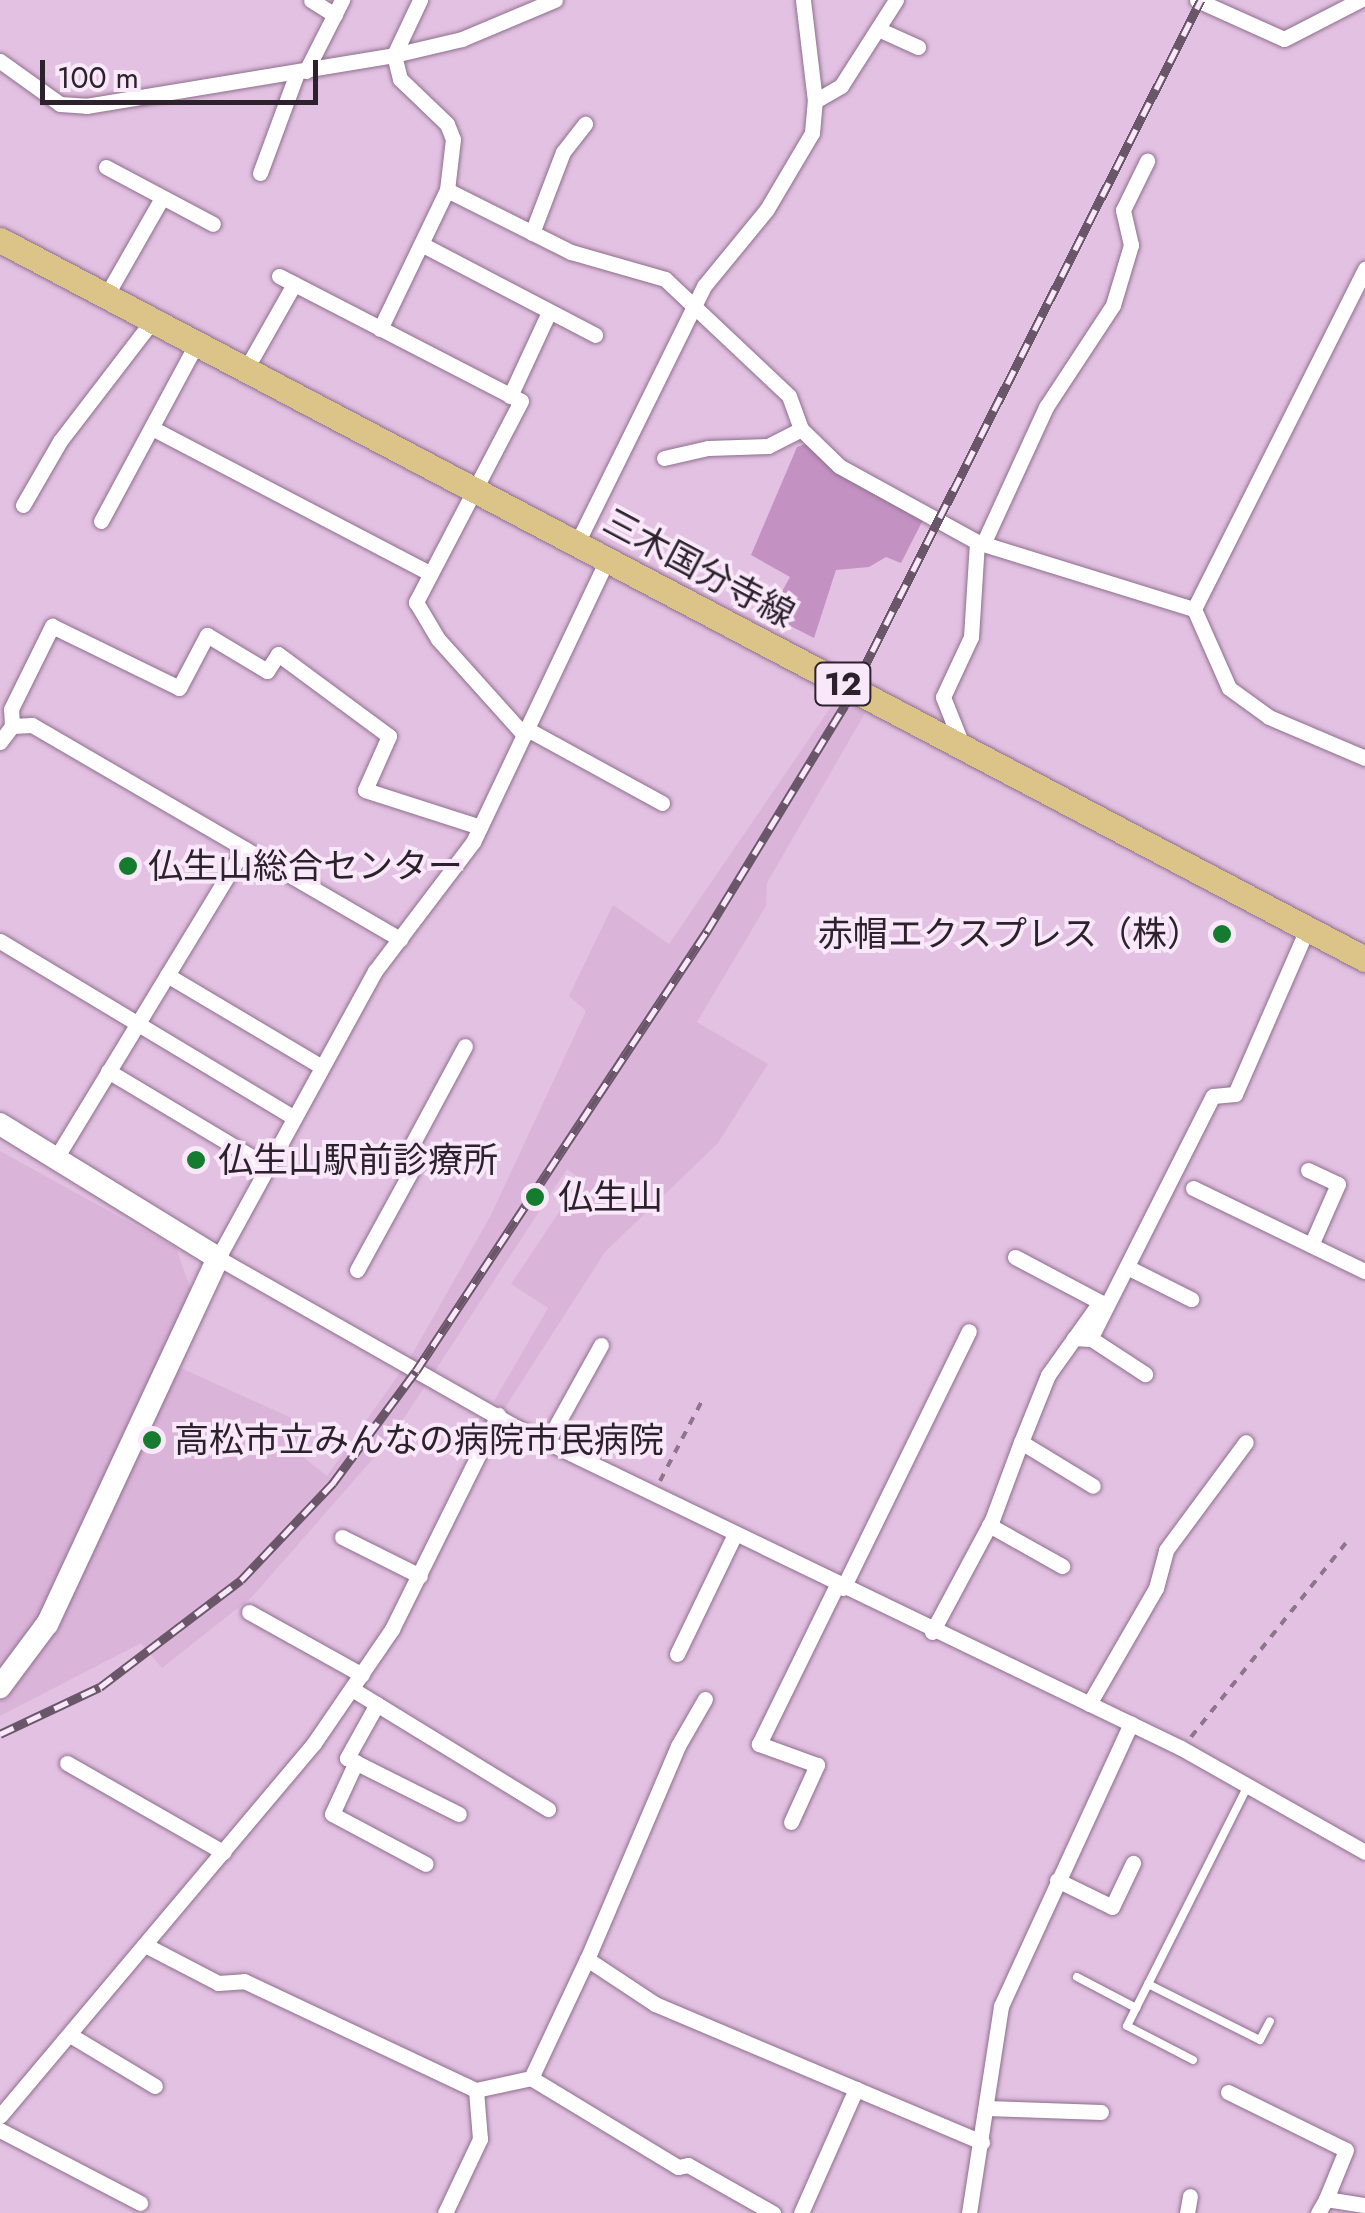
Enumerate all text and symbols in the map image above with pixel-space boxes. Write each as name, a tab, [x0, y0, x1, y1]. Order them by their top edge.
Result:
scale bar	[45, 40, 322, 102]
text: 100 m	[57, 56, 139, 99]
street label: 三木国分寺線	[596, 500, 802, 636]
road number: 12	[813, 657, 873, 711]
place label: 仏生山総合センター	[148, 845, 463, 887]
marker: 仏生山総合センター	[117, 855, 139, 877]
place label: 赤帽エクスプレス（株）	[817, 913, 1202, 955]
marker: 赤帽エクスプレス（株）	[1211, 923, 1233, 945]
place label: 仏生山駅前診療所	[218, 1139, 498, 1181]
marker: 仏生山駅前診療所	[183, 1147, 209, 1173]
place label: 仏生山	[558, 1176, 663, 1218]
marker: 仏生山	[522, 1184, 548, 1210]
place label: 高松市立みんなの病院市民病院	[174, 1419, 664, 1461]
marker: 高松市立みんなの病院市民病院	[139, 1427, 165, 1453]

